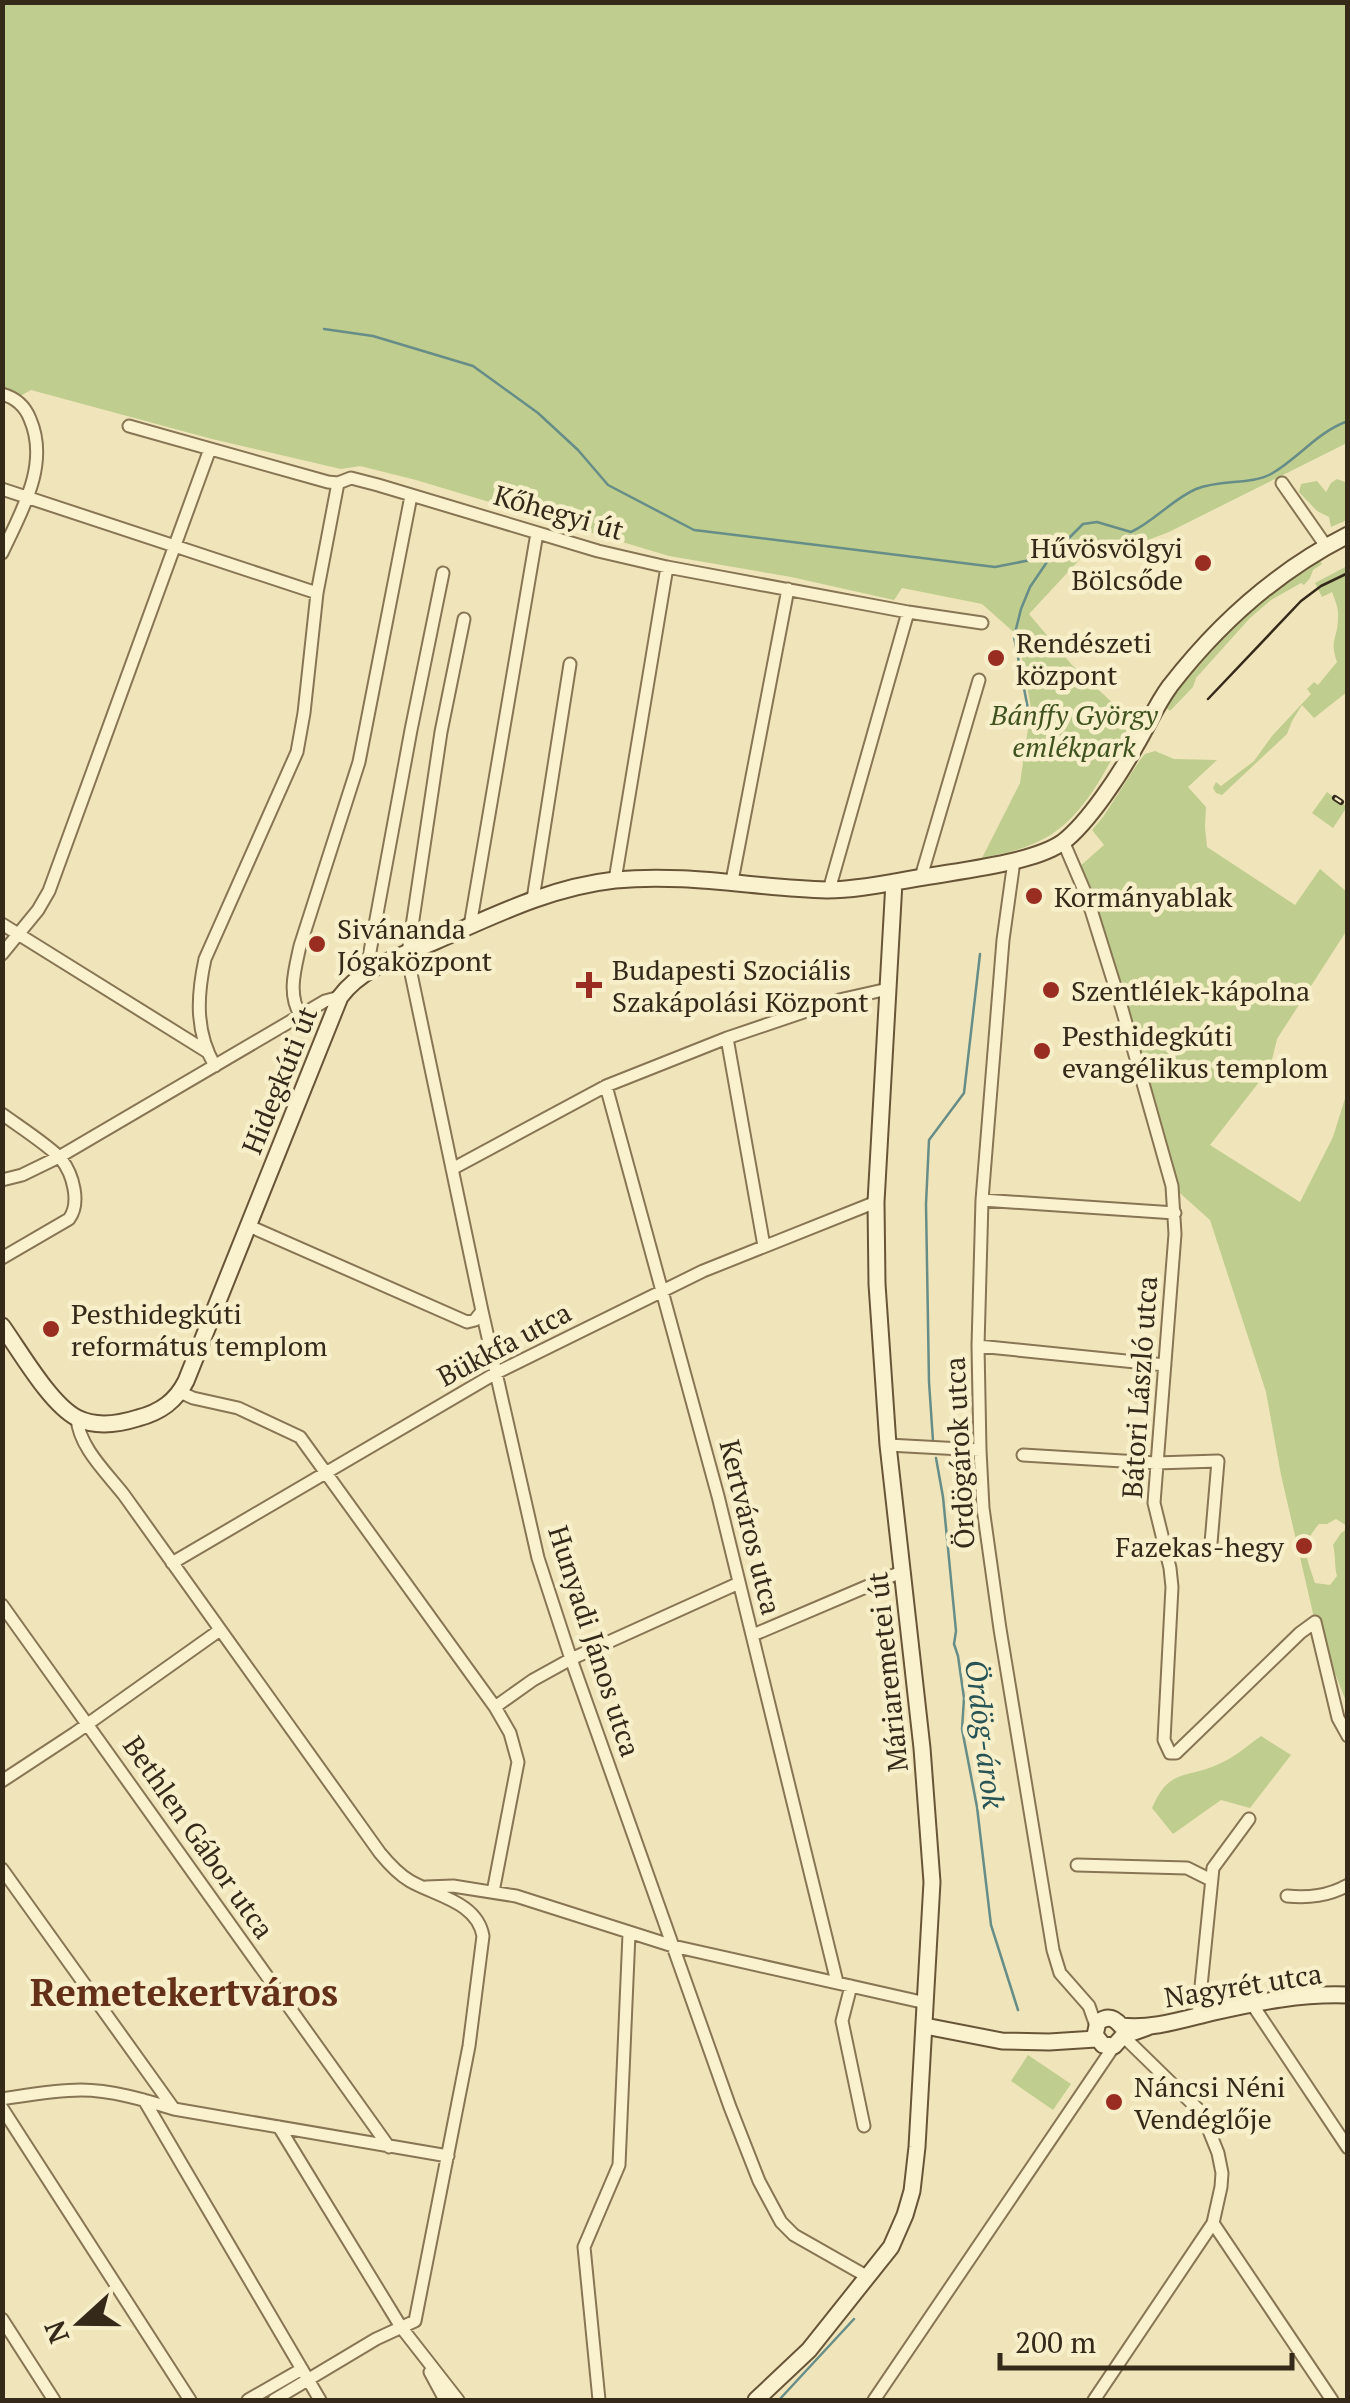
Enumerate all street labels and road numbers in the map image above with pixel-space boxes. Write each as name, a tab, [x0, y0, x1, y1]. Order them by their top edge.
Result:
street label: Kőhegyi út	[490, 476, 629, 548]
street label: Hidegkúti út	[233, 1000, 326, 1159]
street label: Bátori László utca	[1113, 1275, 1165, 1499]
street label: Bükkfa utca	[431, 1293, 577, 1395]
street label: Ördögárok utca	[935, 1356, 983, 1550]
street label: Kertváros utca	[711, 1436, 791, 1618]
street label: Hunyadi János utca	[540, 1521, 650, 1761]
street label: Máriaremetei út	[858, 1570, 916, 1774]
street label: Bethlen Gábor utca	[115, 1728, 283, 1946]
street label: Nagyrét utca	[1161, 1954, 1325, 2016]

